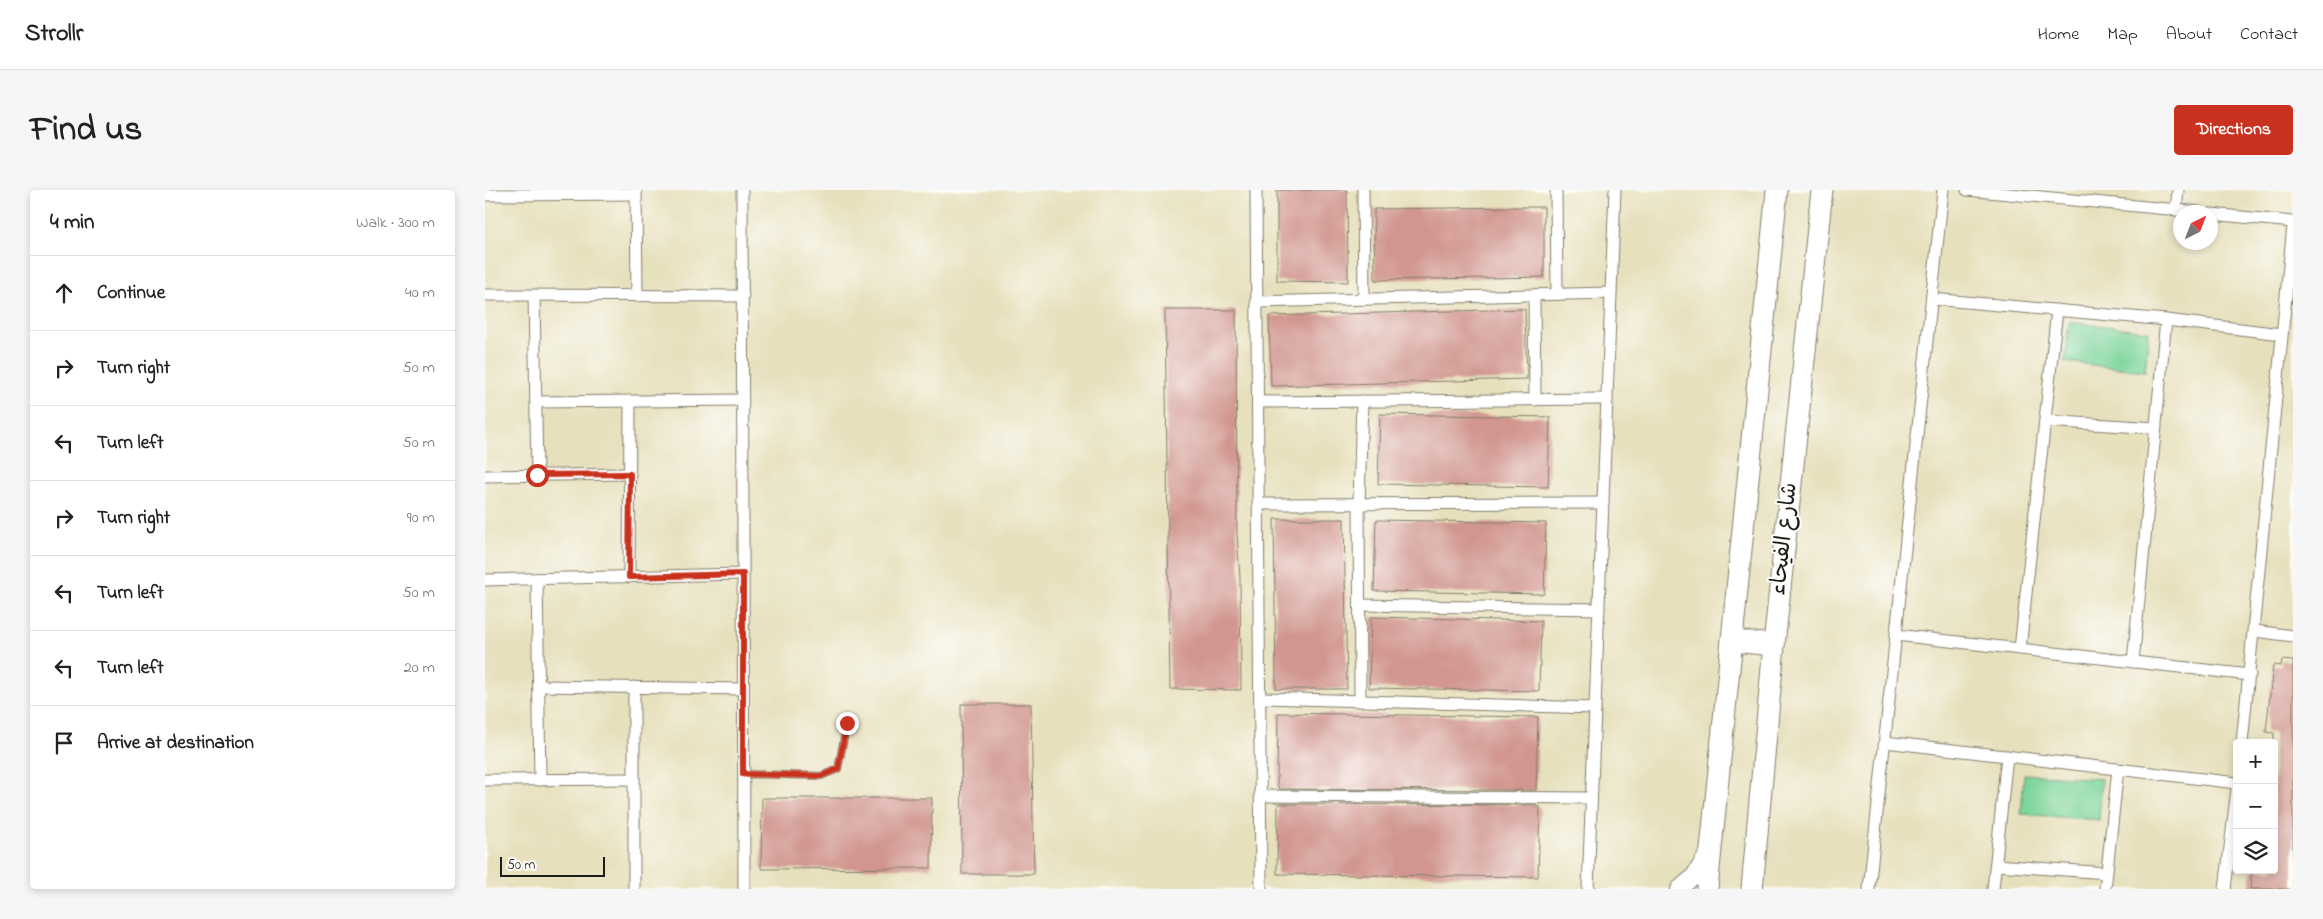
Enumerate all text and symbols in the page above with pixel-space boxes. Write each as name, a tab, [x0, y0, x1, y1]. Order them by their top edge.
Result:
text: Strollr	[25, 17, 83, 52]
text: Home	[2038, 22, 2079, 48]
text: Map	[2107, 22, 2138, 48]
text: About	[2166, 22, 2212, 48]
text: Contact	[2240, 22, 2298, 48]
text: Find us	[30, 105, 142, 156]
button: Directions	[2174, 105, 2293, 155]
north arrow	[2173, 205, 2218, 250]
text: 4 min	[50, 208, 94, 238]
text: Walk · 300 m	[356, 211, 435, 235]
icon: ahead	[50, 279, 78, 307]
text: Continue	[97, 280, 165, 307]
text: 40 m	[405, 281, 435, 305]
icon: right	[50, 354, 78, 382]
text: Turn right	[97, 355, 170, 382]
text: 50 m	[403, 356, 435, 380]
icon: left	[50, 429, 78, 457]
text: Turn left	[97, 430, 164, 457]
text: 50 m	[403, 431, 435, 455]
route start	[526, 464, 549, 487]
street label: شارع الفيحاء	[1763, 481, 1807, 597]
icon: right	[50, 504, 78, 532]
text: Turn right	[97, 505, 170, 532]
text: 90 m	[407, 506, 435, 530]
icon: left	[50, 579, 78, 607]
text: Turn left	[97, 580, 164, 607]
text: 50 m	[403, 581, 435, 605]
icon: left	[50, 654, 78, 682]
text: Turn left	[97, 655, 164, 682]
text: 20 m	[404, 656, 435, 680]
route end	[836, 712, 859, 735]
icon: arrive	[50, 729, 78, 757]
text: Arrive at destination	[97, 730, 254, 757]
map controls	[2233, 739, 2278, 874]
button: +	[2233, 739, 2278, 784]
button: −	[2233, 784, 2278, 829]
button: layers	[2233, 829, 2278, 874]
scale bar	[500, 854, 605, 877]
text: 50 m	[507, 855, 535, 876]

